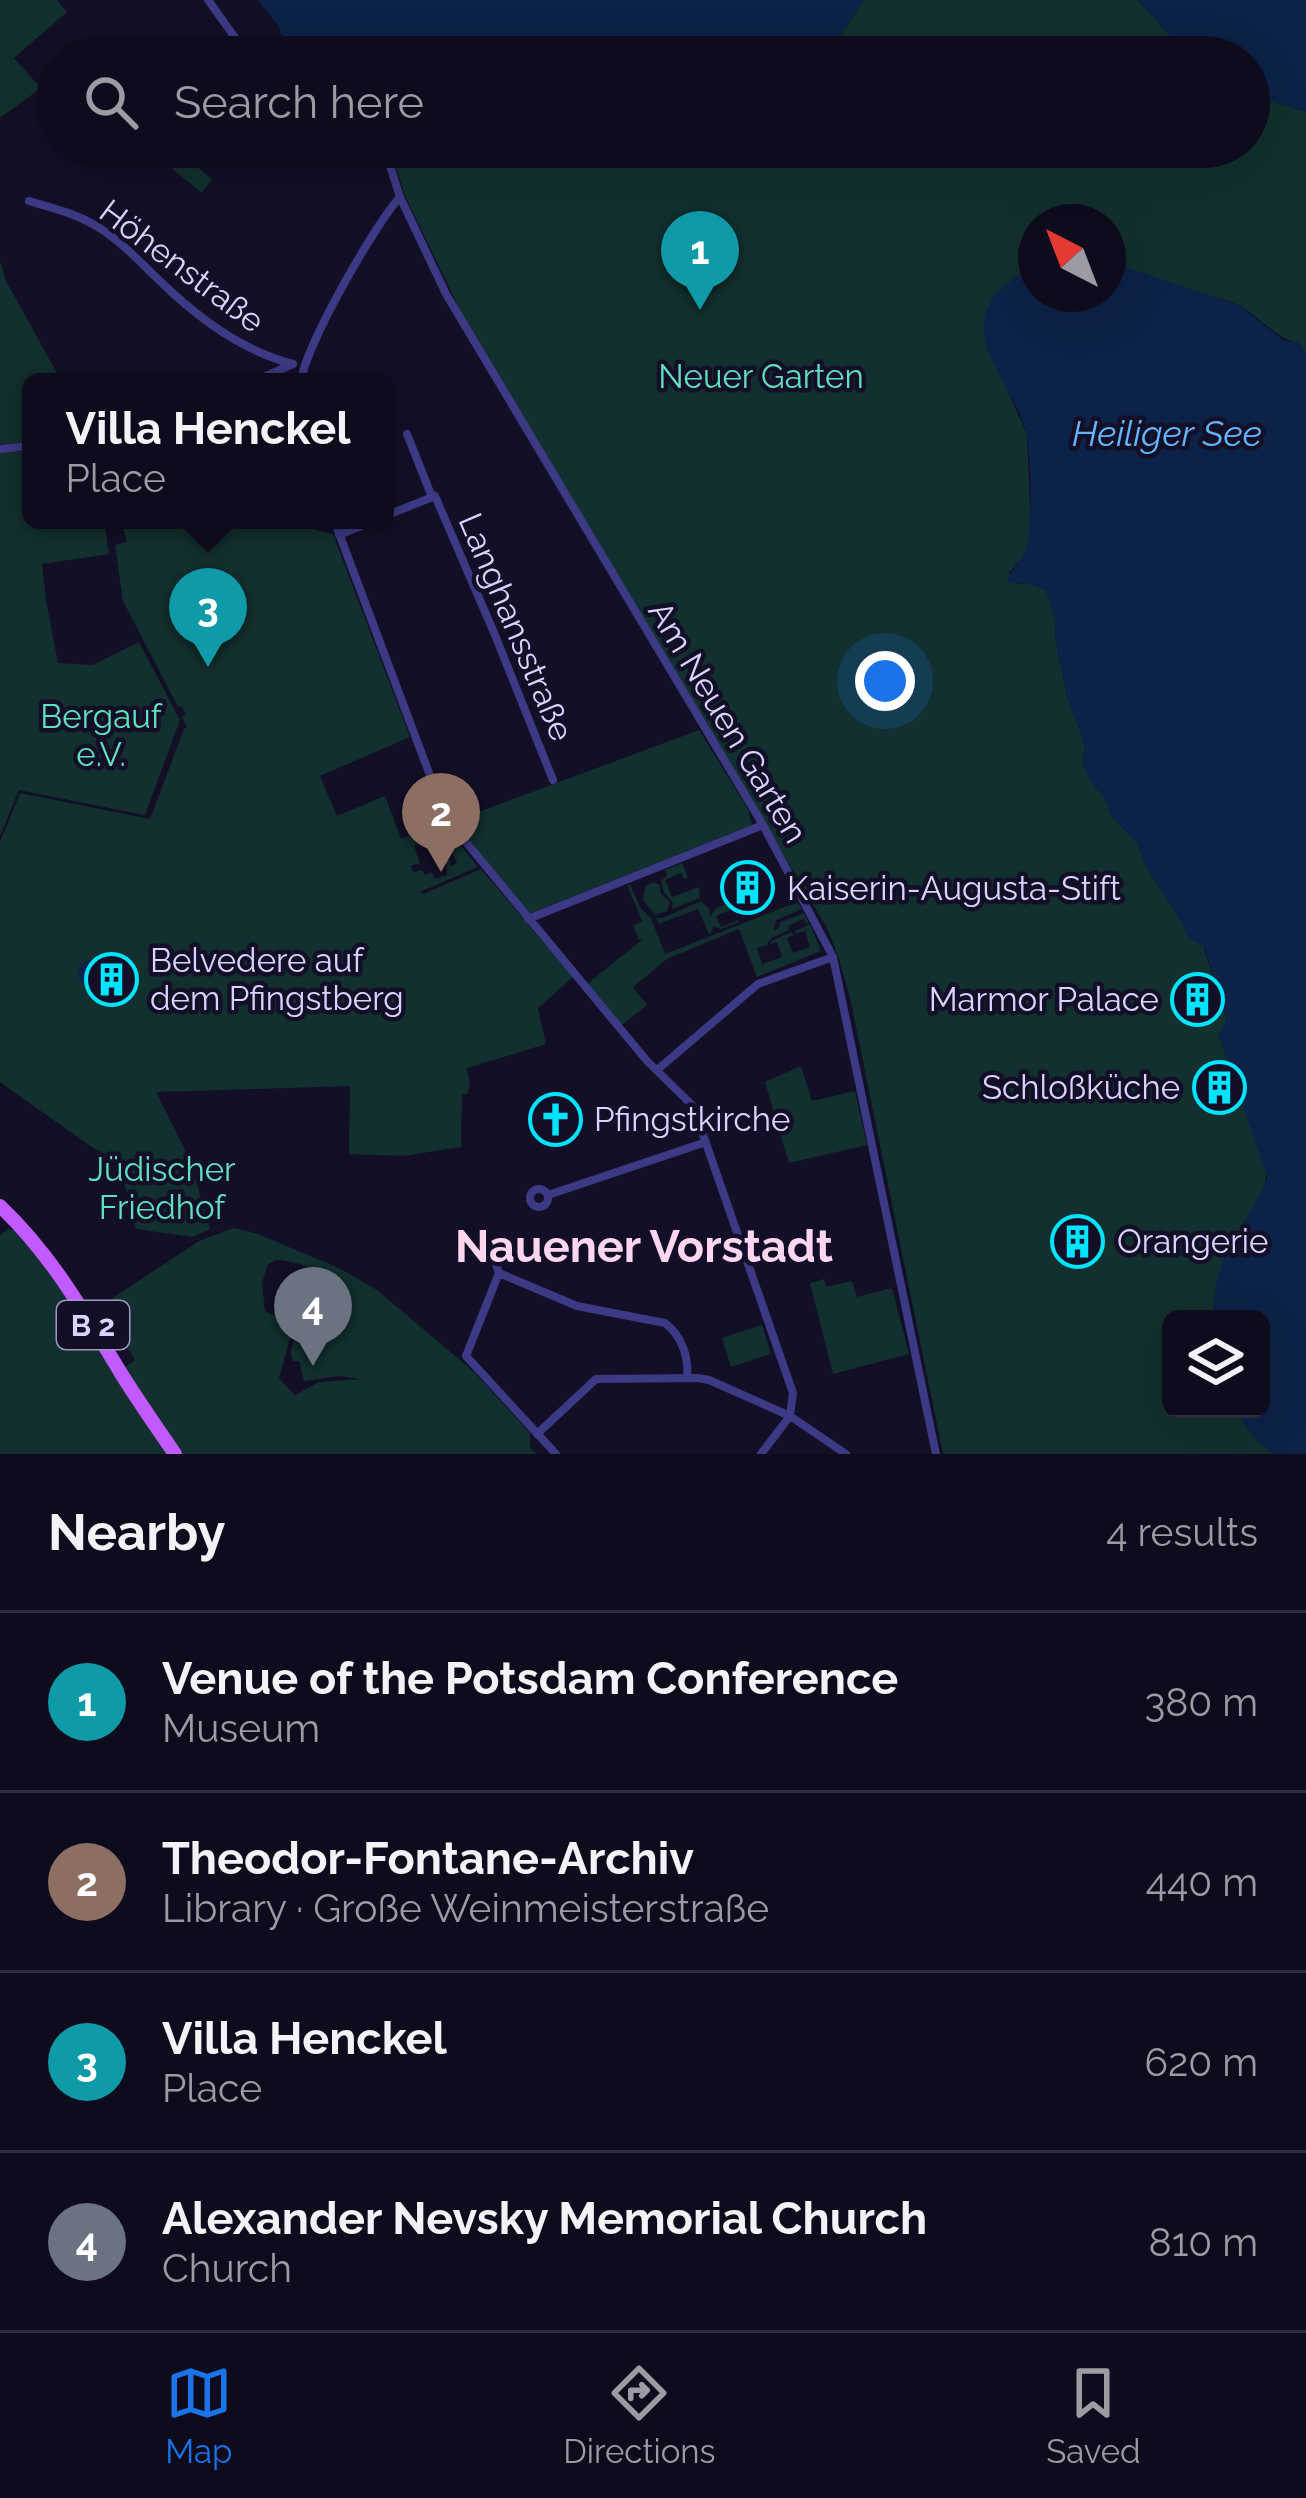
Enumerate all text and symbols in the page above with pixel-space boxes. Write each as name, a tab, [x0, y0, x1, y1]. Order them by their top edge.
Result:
search box	[36, 36, 1270, 168]
icon: search	[78, 69, 144, 135]
text: Search here	[174, 76, 424, 129]
street label: Höhenstraße	[92, 192, 272, 340]
north arrow	[1018, 204, 1126, 312]
pin: 1	[661, 211, 739, 310]
park label: Neuer Garten	[658, 357, 864, 396]
popup	[22, 373, 394, 529]
text: Villa Henckel	[66, 402, 350, 455]
water label: Heiliger See	[1072, 412, 1262, 454]
text: Place	[66, 455, 166, 501]
street label: Langhansstraße	[451, 507, 581, 747]
pin: 3	[169, 568, 247, 667]
street label: Am Neuen Garten	[641, 594, 815, 850]
your location	[855, 651, 915, 711]
park label: Bergauf e.V.	[40, 697, 163, 774]
pin: 2	[402, 773, 480, 872]
building icon: Kaiserin-Augusta-Stift	[720, 860, 776, 916]
place label: Kaiserin-Augusta-Stift	[787, 869, 1121, 908]
place label: Belvedere auf dem Pfingstberg	[150, 941, 404, 1018]
building icon: Belvedere auf dem Pfingstberg	[83, 951, 139, 1007]
building icon: Marmor Palace	[1170, 971, 1226, 1027]
place label: Marmor Palace	[929, 980, 1159, 1019]
building icon: Schloßküche	[1191, 1059, 1247, 1115]
place label: Schloßküche	[982, 1068, 1180, 1107]
church icon: Pfingstkirche	[527, 1091, 583, 1147]
place label: Pfingstkirche	[594, 1100, 790, 1139]
park label: Jüdischer Friedhof	[88, 1150, 236, 1227]
building icon: Orangerie	[1050, 1213, 1106, 1269]
district label: Nauener Vorstadt	[455, 1220, 833, 1273]
place label: Orangerie	[1117, 1222, 1268, 1261]
pin: 4	[274, 1267, 352, 1366]
road number: B 2	[57, 1301, 129, 1349]
map controls	[1162, 1310, 1270, 1418]
button: layers	[1162, 1310, 1270, 1418]
text: Nearby	[48, 1502, 225, 1562]
text: 4 results	[1106, 1509, 1258, 1555]
text: Venue of the Potsdam Conference	[162, 1652, 898, 1705]
text: 1	[77, 1679, 97, 1725]
text: 380 m	[1144, 1679, 1258, 1725]
text: Museum	[162, 1705, 320, 1751]
text: Theodor-Fontane-Archiv	[162, 1832, 694, 1885]
text: 2	[76, 1859, 98, 1905]
text: 440 m	[1146, 1859, 1258, 1905]
text: Library · Große Weinmeisterstraße	[162, 1885, 769, 1931]
text: Villa Henckel	[162, 2012, 447, 2065]
text: 3	[76, 2039, 98, 2085]
text: 620 m	[1145, 2039, 1258, 2085]
text: Place	[162, 2065, 262, 2111]
text: Alexander Nevsky Memorial Church	[162, 2192, 927, 2245]
text: 4	[76, 2219, 98, 2265]
text: 810 m	[1149, 2219, 1258, 2265]
text: Church	[162, 2245, 292, 2291]
tab: Map	[165, 2360, 232, 2471]
tab: Directions	[563, 2360, 716, 2471]
tab: Saved	[1046, 2360, 1141, 2471]

